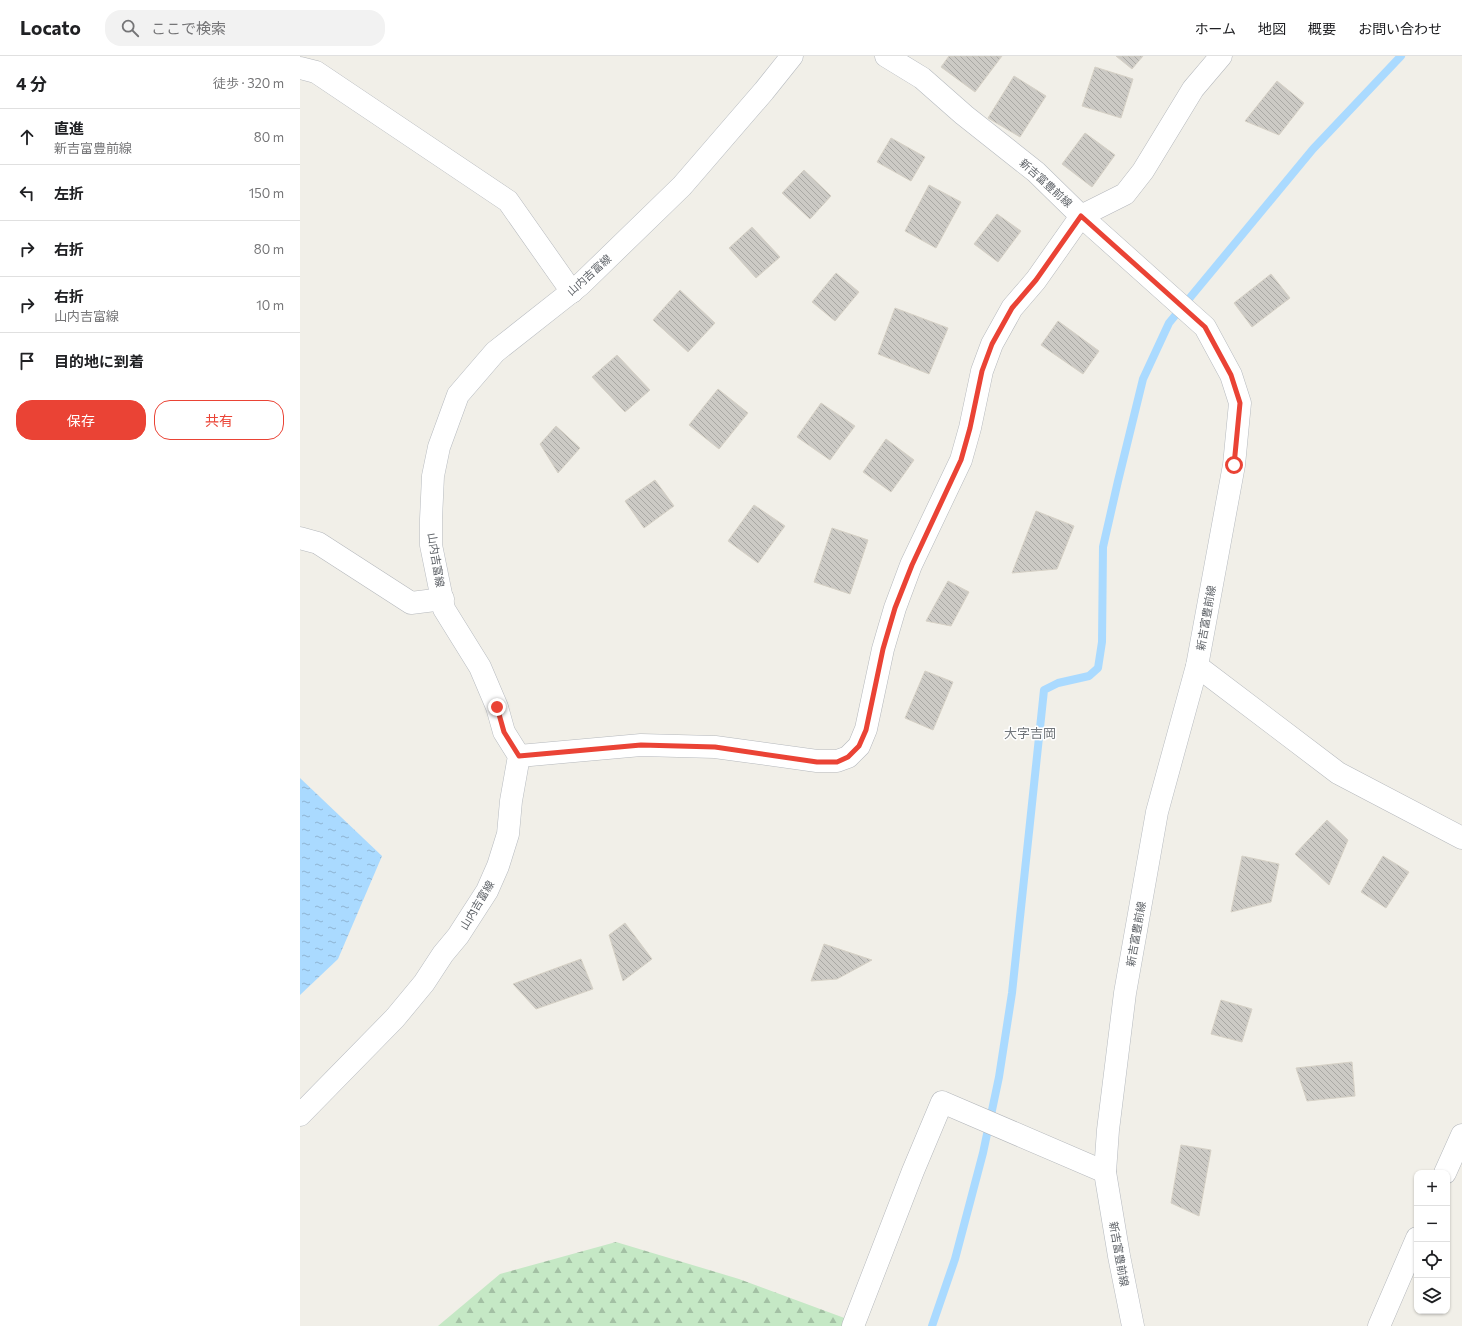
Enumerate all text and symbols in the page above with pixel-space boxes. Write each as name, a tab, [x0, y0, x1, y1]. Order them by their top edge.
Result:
search box	[105, 10, 385, 46]
text: Locato	[20, 16, 81, 39]
icon: search	[119, 17, 141, 39]
text: ここで検索	[151, 19, 226, 37]
text: ホーム	[1194, 20, 1236, 37]
text: 地図	[1258, 20, 1286, 37]
text: 概要	[1308, 20, 1336, 37]
text: お問い合わせ	[1358, 20, 1442, 37]
text: 4 分	[16, 73, 47, 94]
text: 徒歩 · 320 m	[213, 75, 284, 91]
text: 直進	[54, 119, 84, 137]
icon: ahead	[16, 126, 38, 148]
text: 80 m	[254, 129, 284, 145]
text: 新吉富豊前線	[54, 140, 132, 156]
street label: 新吉富豊前線	[1017, 156, 1075, 210]
icon: left	[16, 182, 38, 204]
text: 左折	[54, 184, 84, 202]
text: 150 m	[249, 185, 284, 201]
icon: right	[16, 238, 38, 260]
text: 右折	[54, 240, 84, 258]
text: 80 m	[254, 241, 284, 257]
street label: 山内吉富線	[564, 251, 613, 298]
text: 右折	[54, 287, 84, 305]
icon: right	[16, 294, 38, 316]
text: 10 m	[256, 297, 284, 313]
text: 山内吉富線	[54, 308, 119, 324]
icon: arrive	[16, 350, 38, 372]
text: 目的地に到着	[54, 352, 144, 370]
button: 保存	[16, 400, 146, 440]
button: 共有	[154, 400, 284, 440]
route start	[1225, 456, 1243, 474]
street label: 山内吉富線	[426, 532, 447, 588]
street label: 新吉富豊前線	[1193, 584, 1218, 652]
route end	[488, 698, 506, 716]
district label: 大字吉岡	[1004, 725, 1056, 741]
street label: 山内吉富線	[457, 878, 496, 932]
street label: 新吉富豊前線	[1123, 900, 1148, 968]
map controls	[1414, 1170, 1450, 1314]
button: +	[1414, 1170, 1450, 1206]
button: −	[1414, 1206, 1450, 1242]
street label: 新吉富豊前線	[1107, 1220, 1132, 1288]
button: locate	[1414, 1242, 1450, 1278]
button: layers	[1414, 1278, 1450, 1314]

